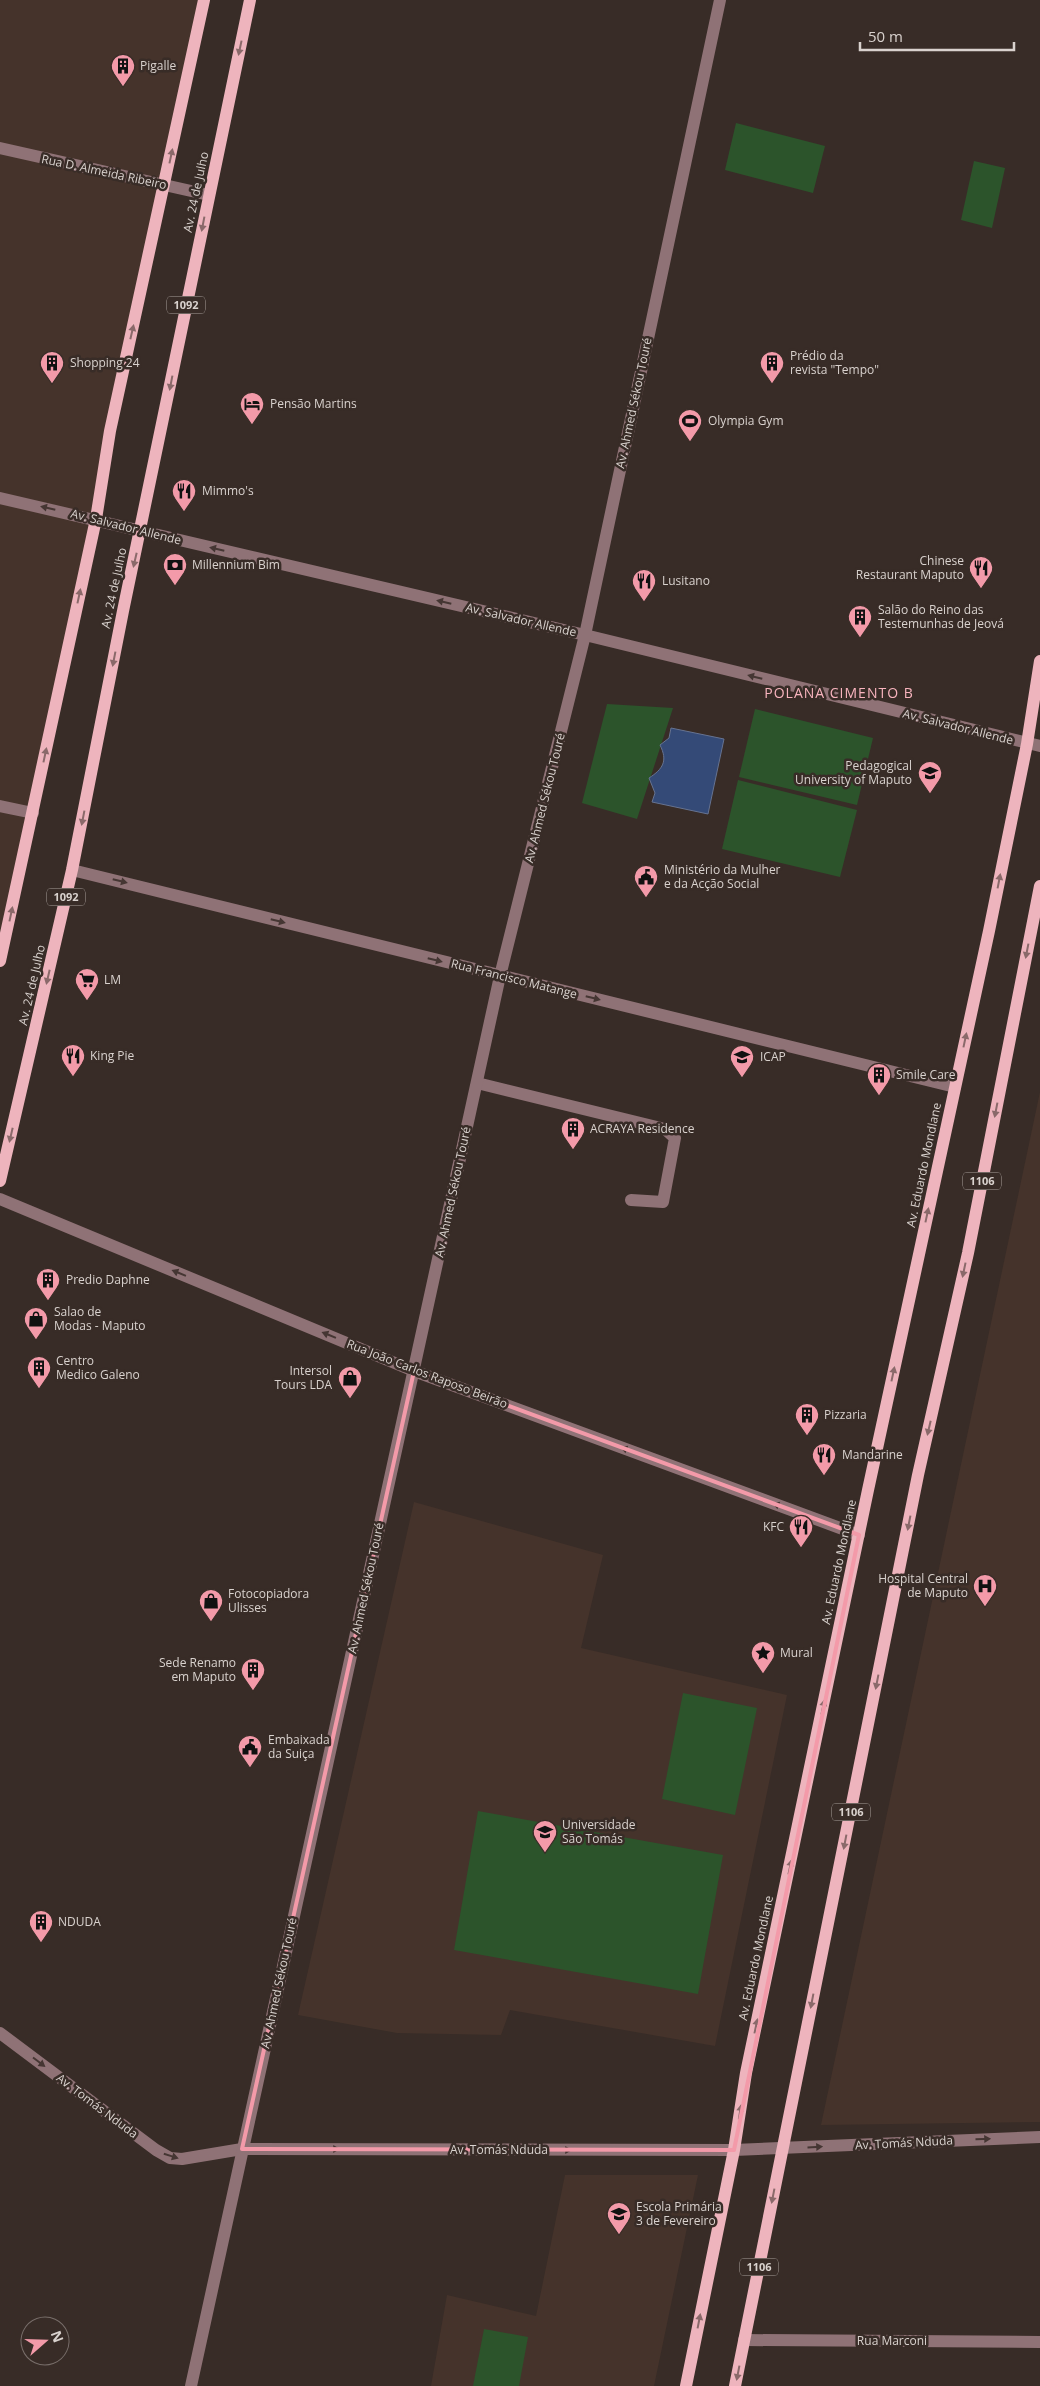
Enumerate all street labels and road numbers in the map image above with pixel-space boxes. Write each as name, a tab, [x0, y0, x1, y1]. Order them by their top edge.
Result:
street label: Rua D. Almeida Ribeiro	[40, 150, 168, 193]
street label: Av. 24 de Julho	[179, 150, 212, 234]
road number: 1092	[167, 296, 205, 314]
street label: Av. Ahmed Sékou Touré	[611, 336, 656, 470]
street label: Av. Salvador Allende	[69, 505, 183, 549]
street label: Av. 24 de Julho	[97, 546, 130, 630]
street label: Av. Salvador Allende	[464, 598, 578, 641]
street label: Av. Salvador Allende	[901, 705, 1015, 749]
street label: Av. Ahmed Sékou Touré	[520, 731, 569, 865]
road number: 1092	[47, 889, 85, 906]
street label: Av. 24 de Julho	[14, 943, 49, 1027]
street label: Rua Francisco Matange	[449, 955, 579, 1002]
street label: Av. Eduardo Mondlane	[902, 1101, 945, 1229]
street label: Av. Ahmed Sékou Touré	[430, 1125, 475, 1259]
road number: 1106	[963, 1172, 1001, 1190]
street label: Rua João Carlos Raposo Beirão	[344, 1335, 510, 1412]
street label: Av. Eduardo Mondlane	[817, 1498, 860, 1626]
street label: Av. Ahmed Sékou Touré	[343, 1521, 388, 1655]
road number: 1106	[832, 1804, 870, 1820]
street label: Av. Eduardo Mondlane	[734, 1894, 777, 2022]
street label: Av. Ahmed Sékou Touré	[256, 1916, 301, 2050]
street label: Av. Tomás Nduda	[53, 2069, 142, 2142]
street label: Av. Tomás Nduda	[855, 2131, 953, 2154]
street label: Av. Tomás Nduda	[450, 2141, 548, 2158]
road number: 1106	[740, 2258, 778, 2276]
street label: Rua Marconi	[857, 2332, 927, 2349]

